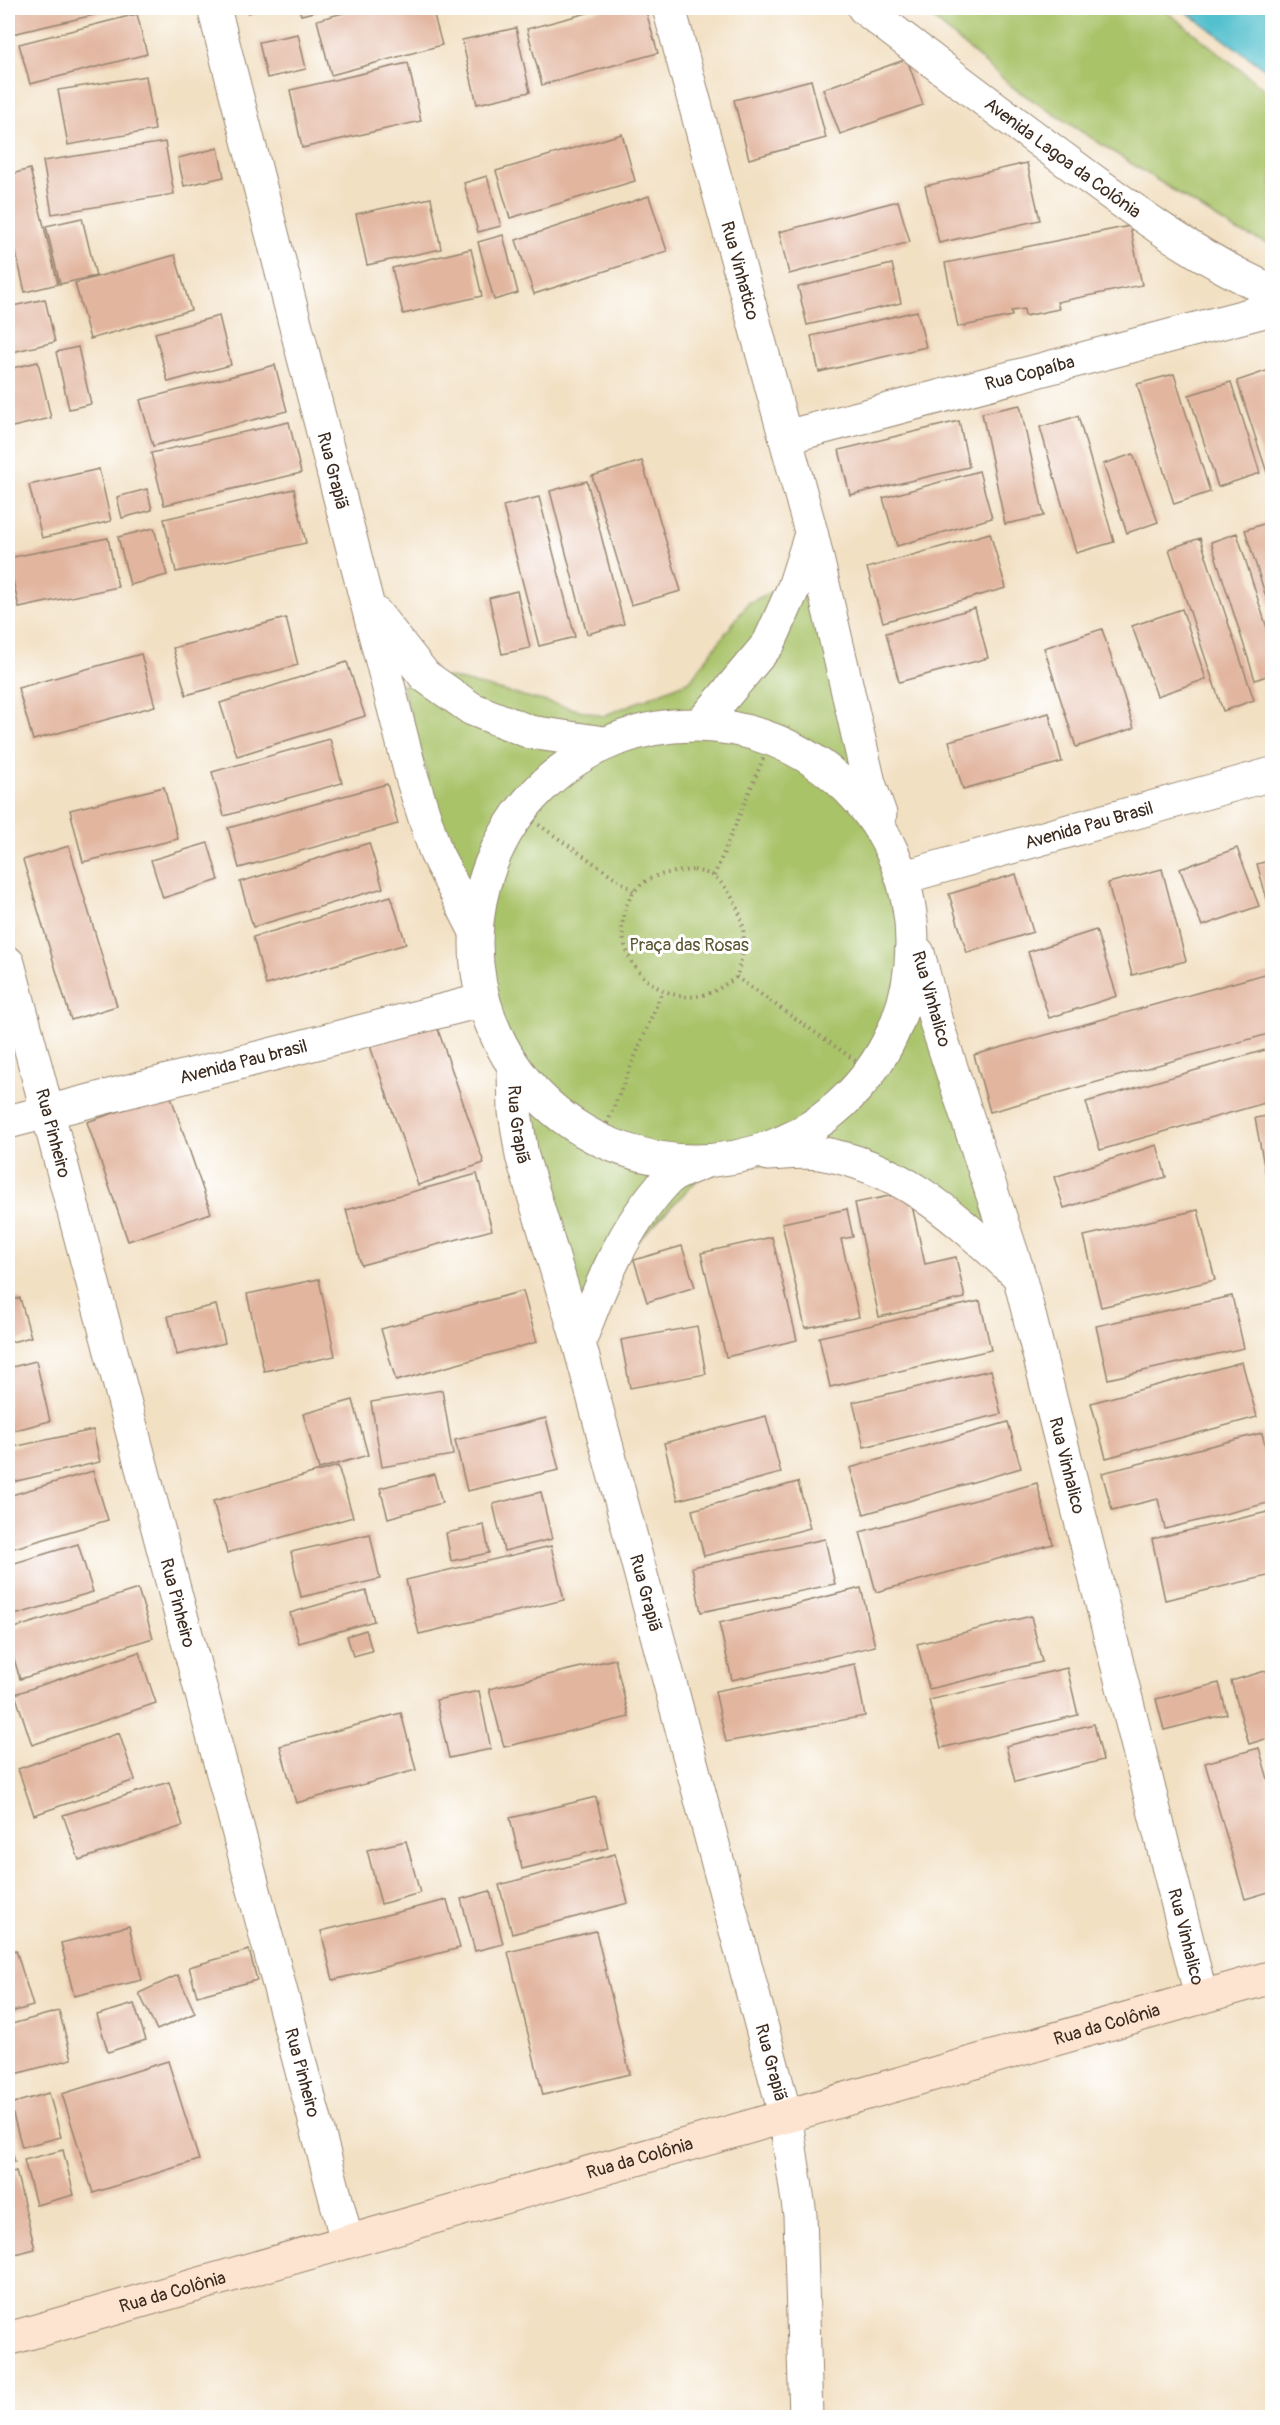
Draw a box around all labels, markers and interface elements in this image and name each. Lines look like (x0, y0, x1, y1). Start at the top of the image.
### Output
street label: Avenida Lagoa da Colônia (980, 93, 1146, 223)
street label: Rua Vinhatico (716, 219, 765, 323)
street label: Rua Copaíba (982, 350, 1077, 396)
street label: Rua Grapiã (312, 430, 354, 512)
street label: Avenida Pau Brasil (1022, 796, 1156, 854)
park label: Praça das Rosas (629, 934, 749, 957)
street label: Rua Vinhalico (906, 948, 956, 1050)
street label: Avenida Pau brasil (177, 1034, 310, 1089)
street label: Rua Grapiã (503, 1085, 535, 1167)
street label: Rua Pinheiro (30, 1086, 76, 1180)
street label: Rua Vinhalico (1044, 1415, 1090, 1517)
street label: Rua Grapiã (624, 1552, 667, 1635)
street label: Rua Pinheiro (155, 1556, 201, 1650)
street label: Rua Vinhalico (1163, 1886, 1209, 1988)
street label: Rua da Colônia (1051, 1998, 1163, 2050)
street label: Rua Grapiã (750, 2021, 793, 2104)
street label: Rua Pinheiro (280, 2026, 325, 2120)
street label: Rua da Colônia (584, 2132, 695, 2184)
street label: Rua da Colônia (117, 2266, 228, 2318)

